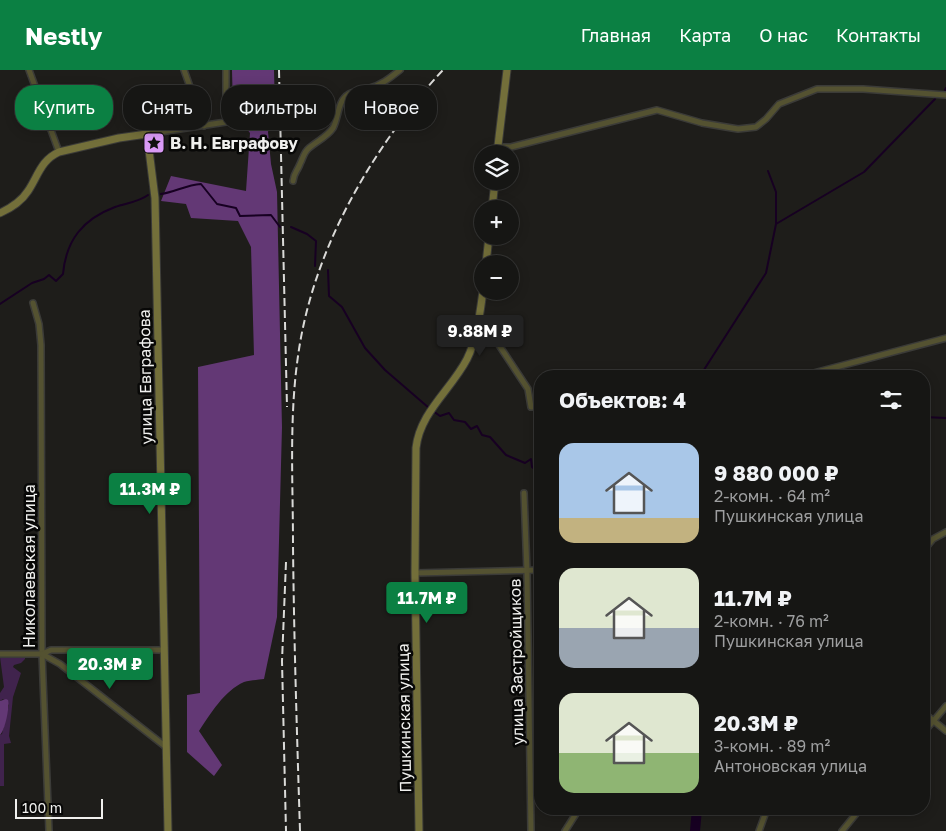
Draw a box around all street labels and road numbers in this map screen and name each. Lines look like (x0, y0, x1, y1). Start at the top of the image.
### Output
street label: улица Евграфова (134, 309, 156, 445)
street label: Николаевская улица (19, 484, 39, 648)
street label: улица Застройщиков (505, 579, 527, 745)
street label: Пушкинская улица (393, 643, 415, 793)

